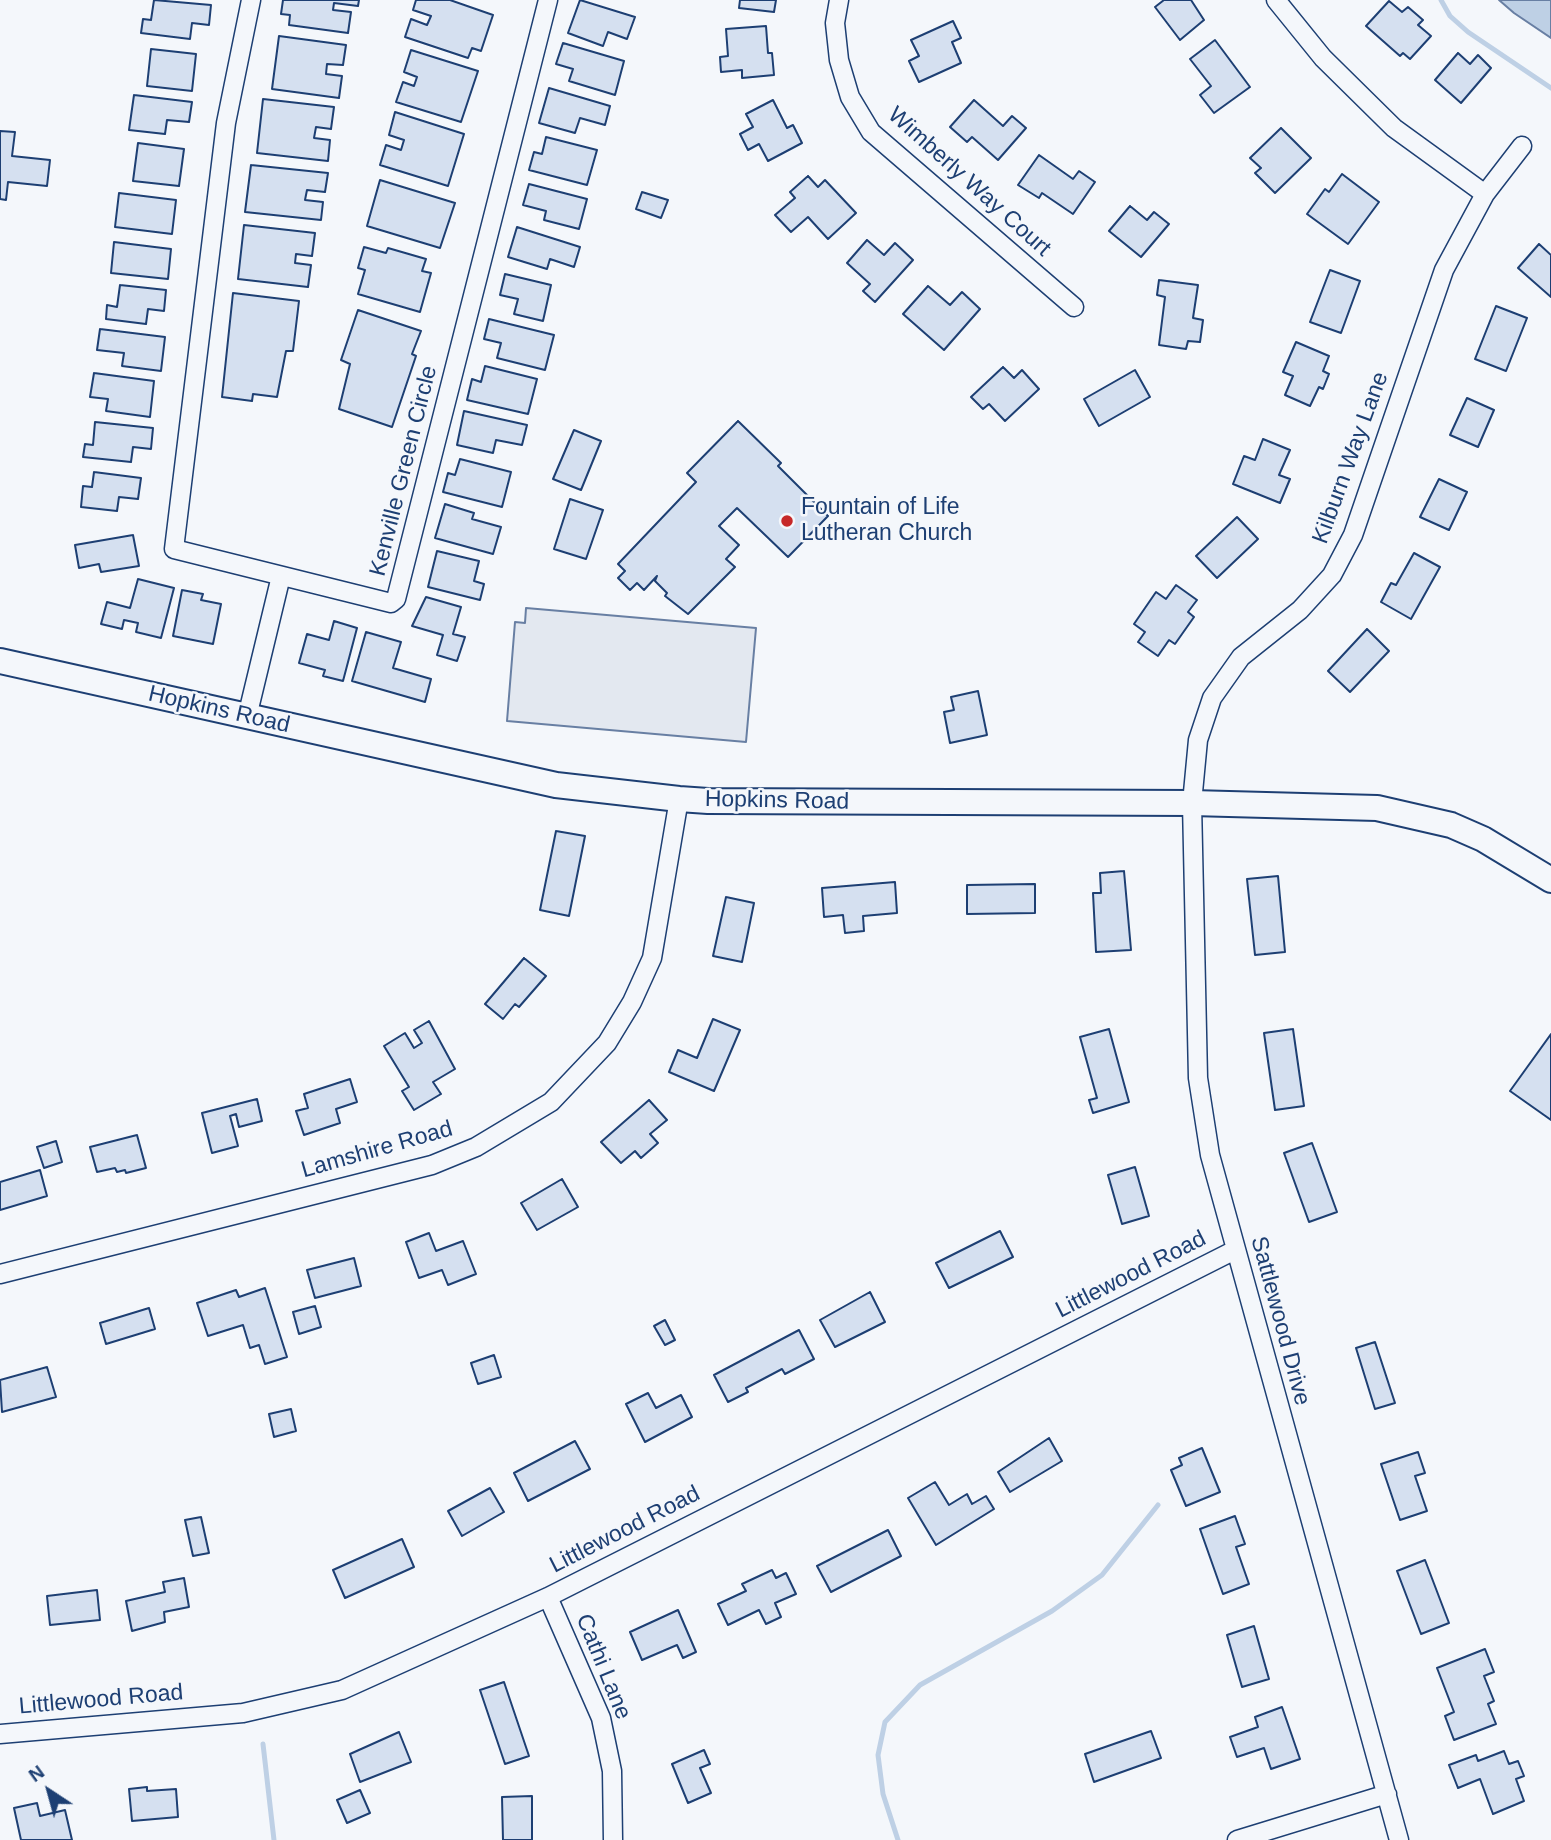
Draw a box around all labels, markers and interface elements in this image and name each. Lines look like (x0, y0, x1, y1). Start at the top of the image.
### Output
street label: Wimberly Way Court (882, 101, 1056, 263)
street label: Kenville Green Circle (364, 363, 444, 579)
street label: Kilburn Way Lane (1307, 368, 1395, 548)
place label: Fountain of Life Lutheran Church (801, 494, 972, 548)
marker: Fountain of Life Lutheran Church (779, 513, 795, 529)
street label: Hopkins Road (146, 680, 292, 740)
street label: Hopkins Road (705, 786, 849, 816)
street label: Lamshire Road (298, 1115, 456, 1185)
street label: Littlewood Road (1051, 1225, 1211, 1325)
street label: Sattlewood Drive (1244, 1233, 1316, 1409)
street label: Littlewood Road (545, 1480, 705, 1580)
street label: Cathi Lane (569, 1610, 637, 1724)
street label: Littlewood Road (18, 1679, 184, 1721)
north arrow (14, 1756, 84, 1826)
text: N (25, 1761, 48, 1786)

